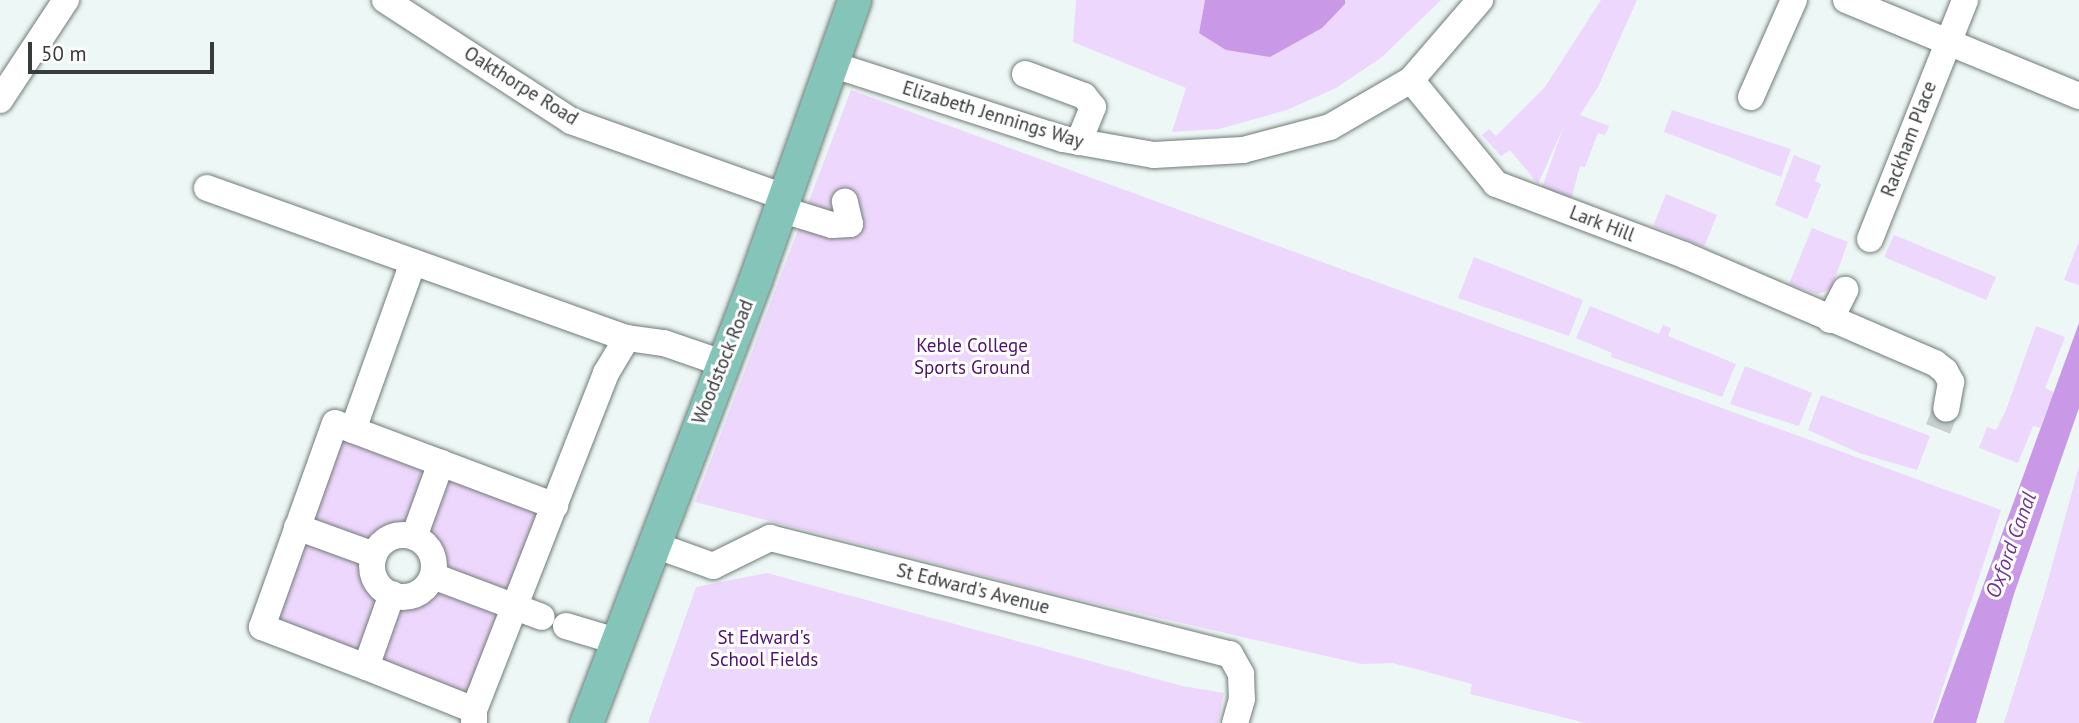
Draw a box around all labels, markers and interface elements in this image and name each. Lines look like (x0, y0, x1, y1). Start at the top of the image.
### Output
scale bar (32, 28, 217, 72)
text: 50 m (41, 40, 87, 67)
street label: Oakthorpe Road (460, 42, 582, 130)
street label: Elizabeth Jennings Way (900, 77, 1086, 153)
street label: Rackham Place (1877, 78, 1941, 200)
street label: Lark Hill (1566, 201, 1638, 247)
street label: Woodstock Road (688, 296, 758, 428)
park label: Keble College Sports Ground (914, 335, 1030, 379)
water label: Oxford Canal (1980, 489, 2042, 601)
street label: St Edward's Avenue (894, 559, 1052, 619)
park label: St Edward's School Fields (710, 627, 818, 671)

